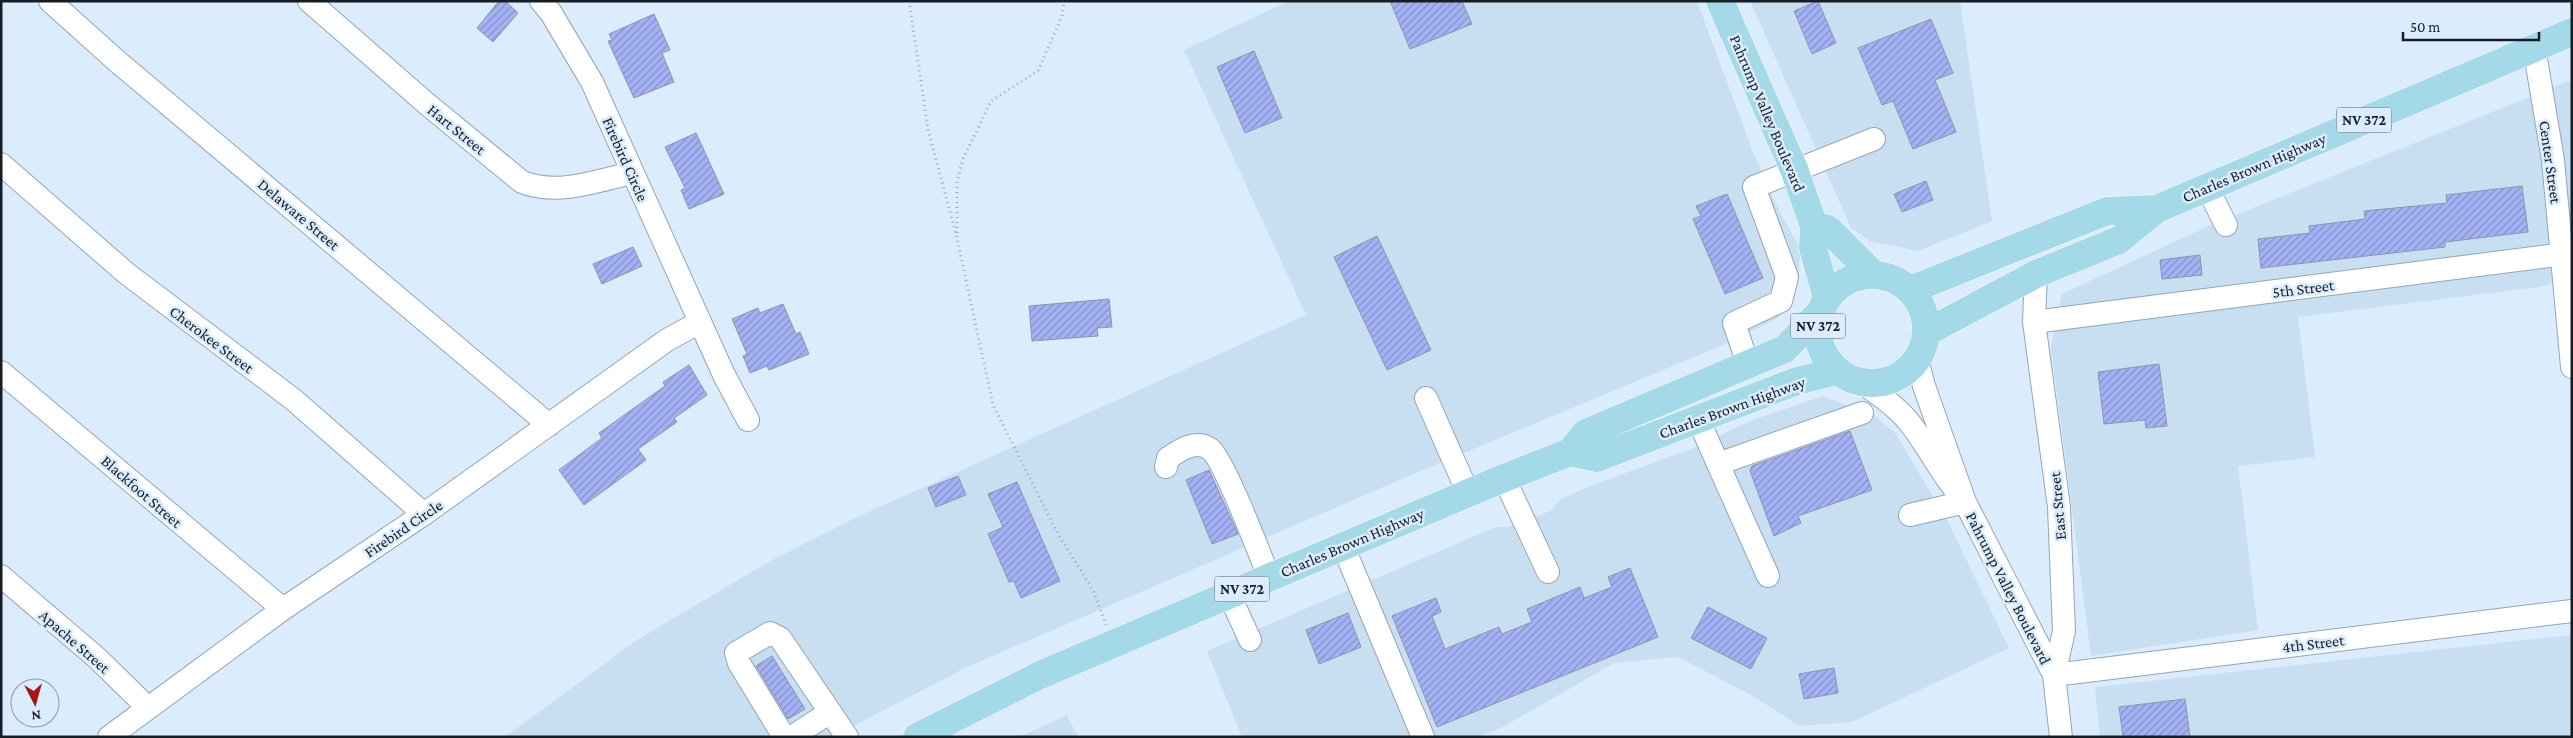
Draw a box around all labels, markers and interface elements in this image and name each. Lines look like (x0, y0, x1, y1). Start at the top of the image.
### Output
scale bar (2403, 10, 2539, 42)
text: 50 m (2410, 19, 2440, 35)
street label: Pahrump Valley Boulevard (1726, 32, 1809, 195)
street label: Hart Street (424, 101, 490, 158)
road number: NV 372 (2336, 108, 2392, 132)
street label: Firebird Circle (599, 115, 652, 204)
street label: Center Street (2536, 120, 2565, 205)
street label: Charles Brown Highway (2180, 129, 2329, 206)
street label: Delaware Street (254, 175, 343, 254)
street label: 5th Street (2271, 276, 2335, 301)
street label: Cherokee Street (166, 302, 257, 377)
road number: NV 372 (1790, 314, 1846, 338)
street label: Charles Brown Highway (1657, 373, 1808, 443)
street label: Blackfoot Street (98, 452, 186, 531)
street label: East Street (2046, 471, 2069, 541)
street label: Firebird Circle (361, 496, 445, 561)
street label: Charles Brown Highway (1278, 504, 1427, 581)
street label: Pahrump Valley Boulevard (1962, 509, 2055, 668)
road number: NV 372 (1214, 576, 1270, 602)
street label: Apache Street (35, 606, 114, 678)
street label: 4th Street (2281, 631, 2346, 656)
north arrow (10, 678, 60, 728)
text: N (30, 707, 42, 724)

